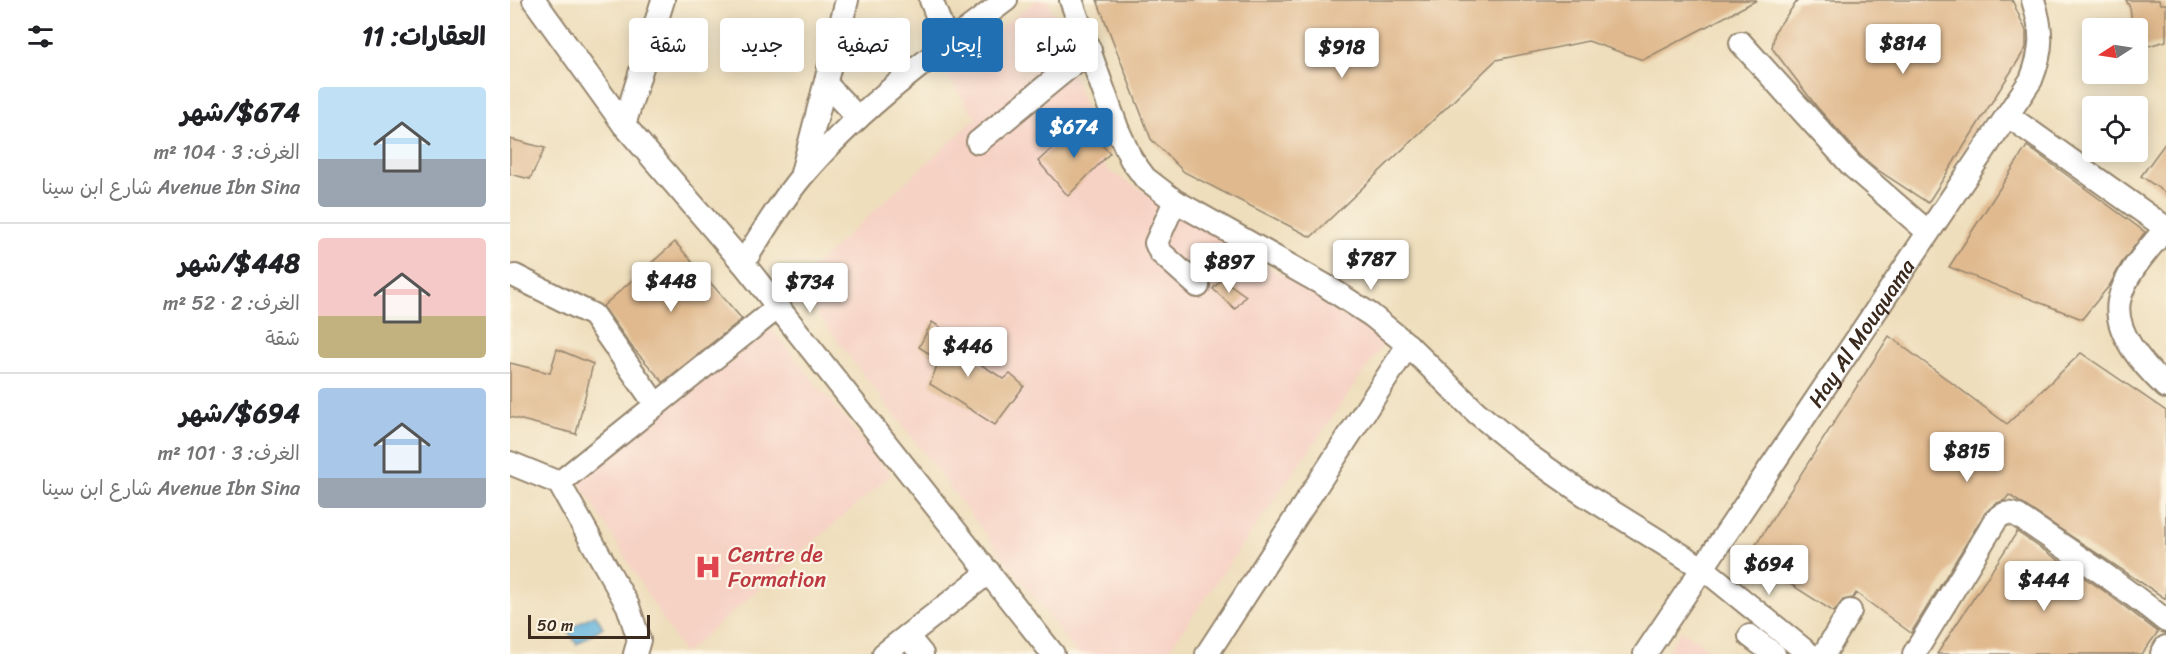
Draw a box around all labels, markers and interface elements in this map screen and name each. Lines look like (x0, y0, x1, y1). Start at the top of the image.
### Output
text: العقارات: 11 (362, 13, 486, 59)
chip: شقة (629, 18, 708, 72)
chip: جديد (720, 18, 804, 72)
chip: تصفية (816, 18, 910, 72)
chip: إيجار (922, 18, 1003, 72)
chip: شراء (1015, 18, 1098, 72)
north arrow (2082, 18, 2148, 84)
map controls (2082, 18, 2148, 162)
icon: filters (24, 20, 57, 53)
pin: $814 (1867, 24, 1939, 75)
text: $814 (1880, 26, 1926, 61)
pin: $918 (1306, 28, 1378, 79)
text: $918 (1319, 30, 1365, 65)
text: $674/شهر (181, 89, 300, 135)
button: locate (2082, 96, 2148, 162)
pin: $674 (1038, 108, 1110, 159)
text: $674 (1050, 110, 1098, 145)
icon: home (366, 111, 438, 183)
text: الغرف: 3 · 104 m² (154, 135, 300, 170)
text: Avenue Ibn Sina شارع ابن سينا (42, 170, 300, 205)
text: $448/شهر (178, 240, 300, 286)
pin: $787 (1335, 240, 1407, 291)
text: $787 (1347, 242, 1395, 277)
pin: $897 (1193, 243, 1265, 294)
text: $897 (1204, 245, 1254, 280)
street label: Hay Al Mouquama (1797, 250, 1926, 415)
icon: home (366, 262, 438, 334)
pin: $448 (635, 262, 707, 313)
pin: $734 (774, 263, 846, 314)
text: $448 (646, 264, 696, 299)
text: $734 (786, 265, 834, 300)
text: الغرف: 2 · 52 m² (163, 286, 300, 321)
text: شقة (265, 321, 300, 356)
pin: $446 (932, 327, 1004, 378)
text: $446 (943, 329, 993, 364)
text: $694/شهر (179, 390, 300, 436)
icon: home (366, 412, 438, 484)
pin: $815 (1931, 432, 2003, 483)
text: $815 (1944, 434, 1990, 469)
text: الغرف: 3 · 101 m² (158, 436, 300, 471)
text: Avenue Ibn Sina شارع ابن سينا (42, 471, 300, 506)
place label: Centre de Formation (728, 535, 826, 599)
pin: $694 (1733, 545, 1805, 596)
text: $694 (1744, 547, 1794, 582)
hospital icon: Centre de Formation (693, 552, 723, 582)
pin: $444 (2008, 561, 2080, 612)
text: $444 (2019, 563, 2069, 598)
text: 50 m (537, 611, 573, 640)
scale bar (528, 612, 650, 640)

